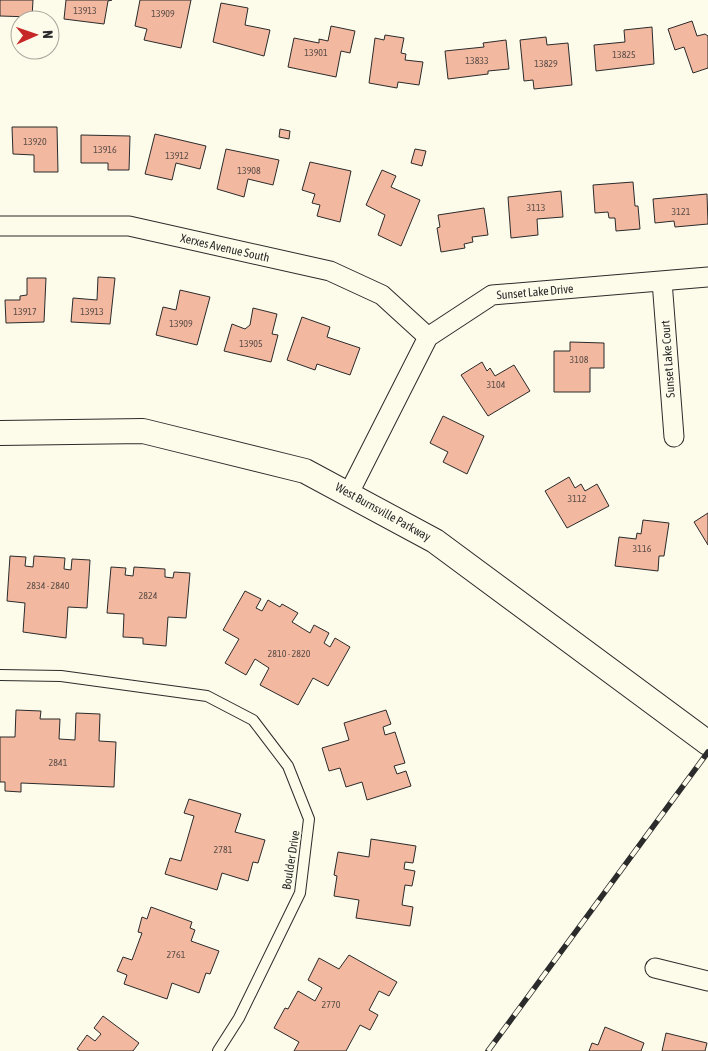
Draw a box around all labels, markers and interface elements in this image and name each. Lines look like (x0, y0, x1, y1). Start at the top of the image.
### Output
house number: 13913 (73, 5, 97, 16)
house number: 13909 (151, 8, 175, 19)
north arrow (10, 10, 60, 60)
text: N (40, 30, 56, 39)
house number: 13901 (304, 47, 328, 58)
house number: 13825 (612, 49, 636, 60)
house number: 13833 (465, 55, 489, 66)
house number: 13829 (534, 58, 558, 69)
house number: 13920 (23, 136, 47, 147)
house number: 13916 (93, 144, 117, 155)
house number: 13912 (165, 150, 189, 161)
house number: 13908 (237, 165, 261, 176)
house number: 3113 (527, 202, 546, 213)
house number: 3121 (672, 206, 691, 217)
street label: Xerxes Avenue South (179, 231, 271, 265)
street label: Sunset Lake Drive (496, 282, 574, 302)
house number: 13917 (13, 306, 37, 317)
house number: 13913 (80, 306, 104, 317)
house number: 13909 (169, 318, 193, 329)
street label: Sunset Lake Court (658, 319, 678, 398)
house number: 13905 (239, 338, 263, 349)
house number: 3108 (570, 354, 589, 365)
house number: 3104 (487, 379, 506, 390)
street label: West Burnsville Parkway (333, 480, 433, 544)
house number: 3112 (568, 493, 587, 504)
house number: 3116 (633, 543, 652, 554)
house number: 2834 - 2840 (27, 580, 70, 591)
house number: 2824 (139, 590, 158, 601)
house number: 2810 - 2820 (268, 648, 311, 659)
house number: 2841 (49, 757, 68, 768)
street label: Boulder Drive (279, 829, 303, 891)
house number: 2781 (214, 844, 233, 855)
house number: 2761 (167, 949, 186, 960)
house number: 2770 (322, 999, 341, 1010)

